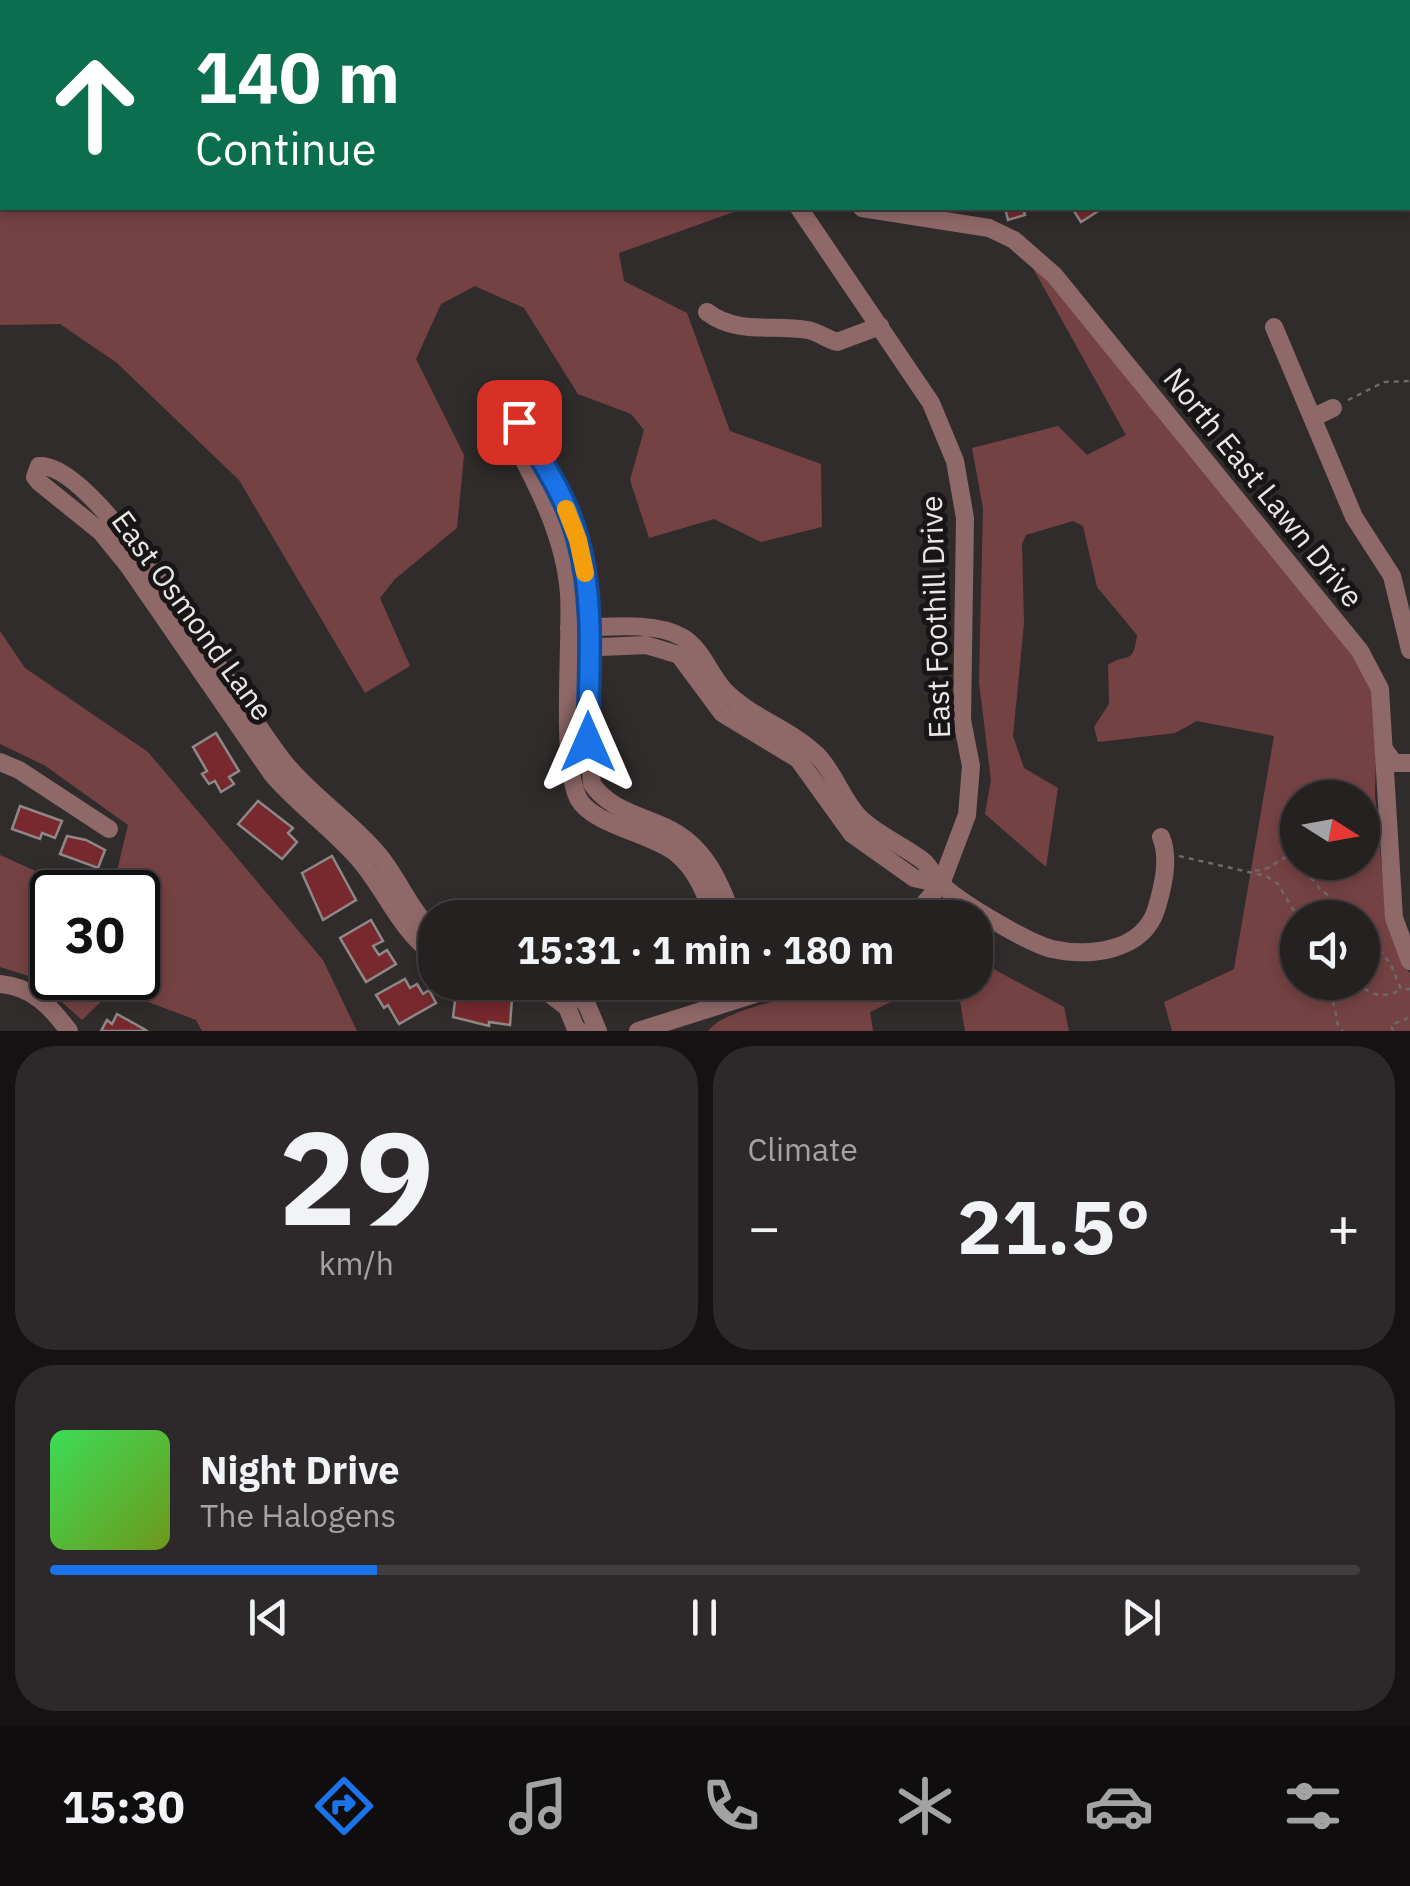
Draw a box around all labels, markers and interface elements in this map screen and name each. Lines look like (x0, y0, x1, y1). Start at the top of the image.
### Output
text: 140 m (195, 31, 400, 122)
icon: ahead (30, 40, 160, 170)
text: Continue (195, 119, 377, 177)
street label: North East Lawn Drive (1156, 359, 1373, 615)
pin (477, 380, 562, 465)
icon: arrive (492, 395, 547, 450)
street label: East Foothill Drive (911, 495, 958, 739)
street label: East Osmond Lane (104, 502, 283, 728)
position arrow (536, 690, 640, 794)
north arrow (1280, 780, 1380, 880)
map controls (1280, 780, 1380, 1000)
speed limit sign: 30 (30, 870, 160, 1000)
button: sound (1280, 900, 1380, 1000)
text: 15:31 · 1 min · 180 m (517, 925, 894, 974)
text: 29 (278, 1092, 434, 1261)
text: Climate (748, 1128, 858, 1170)
text: 21.5° (957, 1177, 1151, 1275)
text: − (748, 1191, 781, 1262)
text: + (1327, 1191, 1360, 1262)
text: km/h (319, 1242, 394, 1284)
text: Night Drive (200, 1445, 400, 1494)
text: The Halogens (200, 1494, 396, 1536)
icon: previous (241, 1590, 296, 1645)
icon: pause (677, 1590, 732, 1645)
icon: next (1114, 1590, 1169, 1645)
icon: directions (309, 1771, 379, 1841)
icon: music (503, 1771, 573, 1841)
icon: phone (696, 1771, 766, 1841)
icon: climate (890, 1771, 960, 1841)
icon: car (1084, 1771, 1154, 1841)
icon: filters (1278, 1771, 1348, 1841)
text: 15:30 (62, 1777, 185, 1835)

